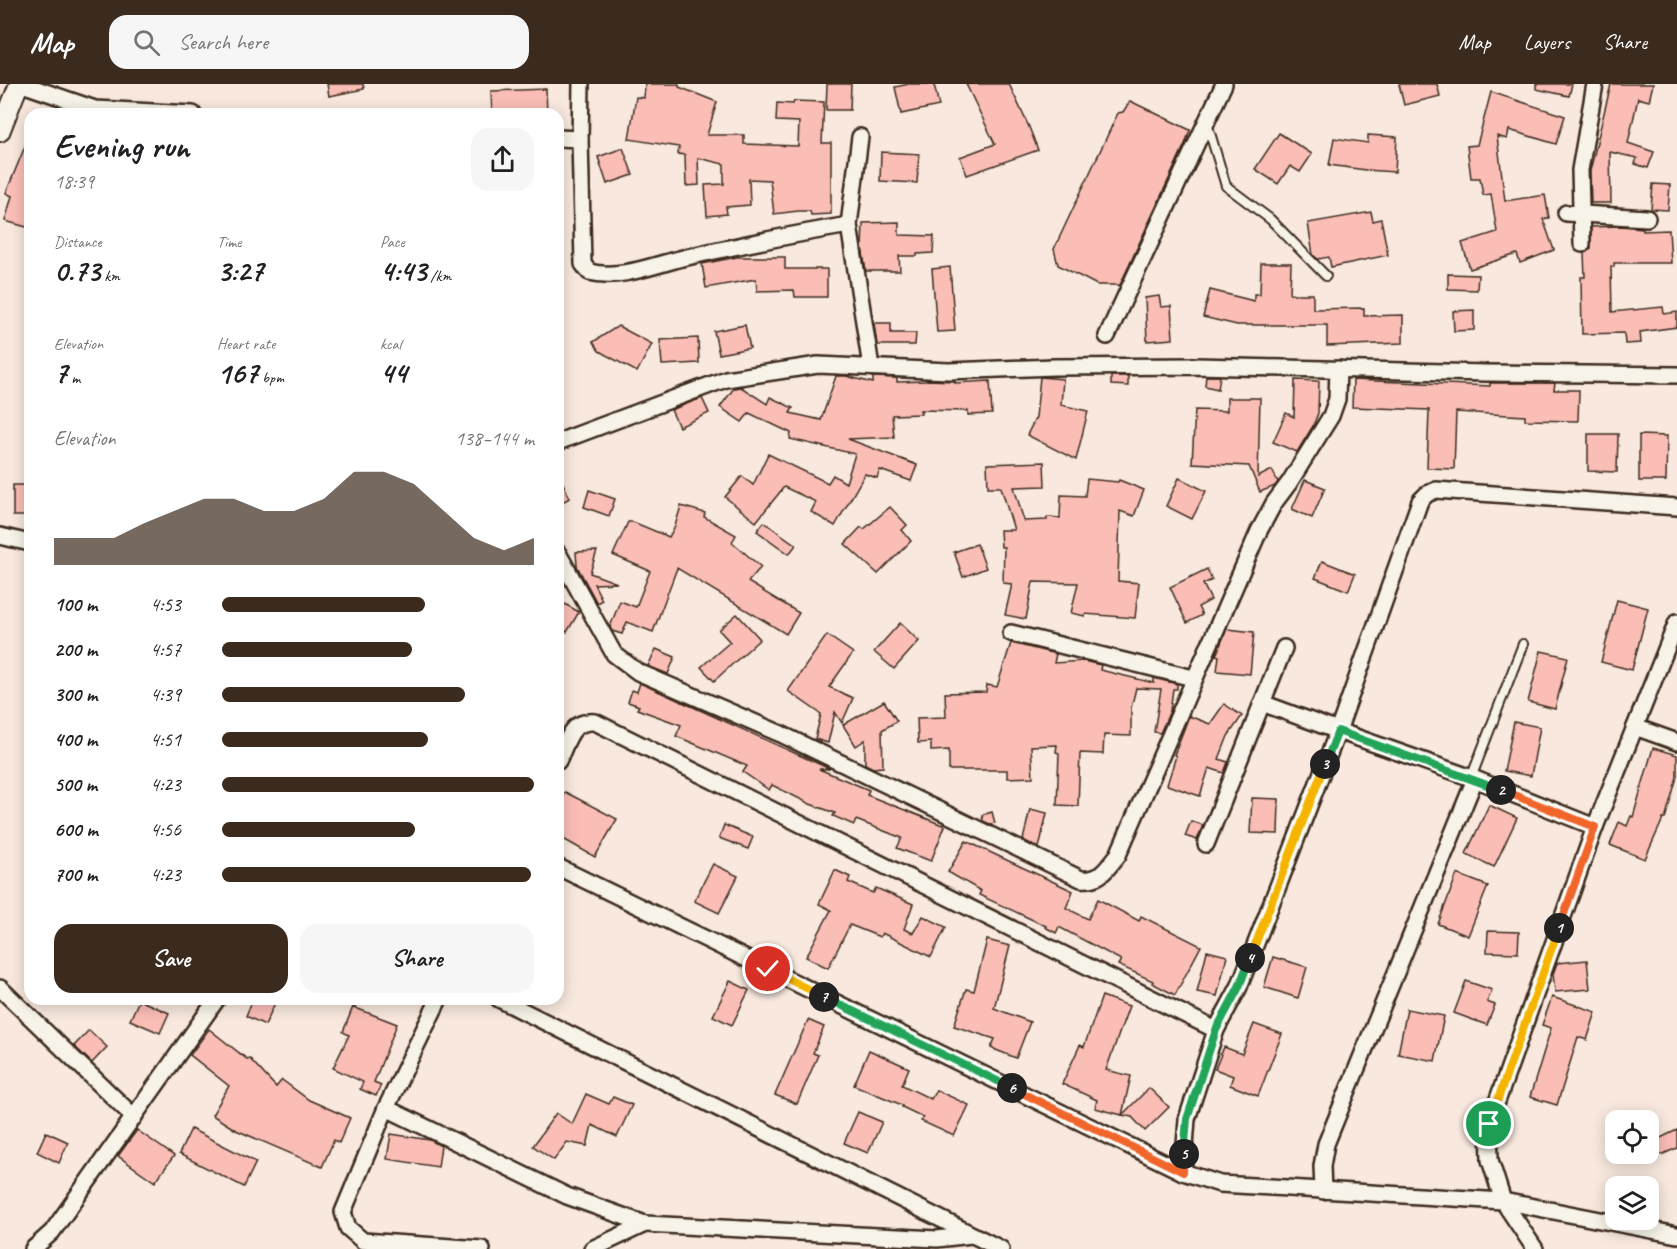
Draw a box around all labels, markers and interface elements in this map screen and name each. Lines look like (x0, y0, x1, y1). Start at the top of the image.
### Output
search box (109, 15, 529, 69)
text: Map (30, 25, 73, 60)
icon: search (130, 26, 163, 59)
text: Search here (178, 28, 268, 56)
text: Map (1458, 29, 1491, 55)
text: Layers (1524, 29, 1570, 55)
text: Share (1603, 29, 1647, 55)
text: Evening run (54, 125, 189, 167)
button: share (471, 128, 534, 191)
text: 18:39 (54, 169, 94, 194)
text: Distance (54, 232, 102, 252)
text: Time (217, 232, 241, 252)
text: Pace (380, 232, 405, 252)
text: 0.73 (54, 252, 100, 290)
text: 3:27 (217, 252, 263, 290)
text: 4:43 (380, 252, 426, 290)
text: km (100, 266, 120, 286)
text: /km (426, 266, 451, 286)
text: Elevation (54, 334, 103, 354)
text: Heart rate (217, 334, 275, 354)
text: kcal (380, 334, 401, 354)
text: 7 (54, 354, 67, 392)
text: 167 (217, 354, 258, 392)
text: 44 (380, 354, 407, 392)
text: m (67, 368, 80, 388)
text: bpm (258, 368, 284, 388)
text: Elevation (54, 426, 116, 451)
text: 138–144 m (455, 426, 534, 451)
text: 100 m (54, 592, 97, 617)
text: 4:53 (150, 592, 181, 617)
text: 200 m (54, 637, 97, 662)
text: 4:57 (150, 637, 181, 662)
text: 300 m (54, 682, 97, 707)
text: 4:39 (150, 682, 181, 707)
text: 400 m (54, 727, 97, 752)
text: 4:51 (150, 727, 181, 752)
pin: 3 (1310, 749, 1340, 779)
text: 3 (1321, 754, 1329, 774)
text: 500 m (54, 772, 97, 797)
text: 4:23 (150, 772, 181, 797)
pin: 2 (1486, 775, 1516, 805)
text: 2 (1497, 780, 1505, 800)
text: 600 m (54, 817, 98, 842)
text: 4:56 (150, 817, 181, 842)
text: 700 m (54, 862, 97, 887)
text: 4:23 (150, 862, 181, 887)
pin: 1 (1544, 913, 1574, 943)
text: 1 (1555, 918, 1563, 938)
button: Save (54, 924, 288, 993)
button: Share (300, 924, 534, 993)
pin (742, 943, 793, 994)
pin: 4 (1235, 943, 1265, 973)
text: 4 (1246, 948, 1254, 968)
icon: check (751, 952, 784, 985)
pin: 7 (809, 982, 839, 1012)
text: 7 (820, 987, 828, 1007)
pin: 6 (997, 1073, 1027, 1103)
text: 6 (1008, 1078, 1016, 1098)
pin (1463, 1098, 1514, 1149)
icon: arrive (1472, 1107, 1505, 1140)
map controls (1605, 1110, 1659, 1230)
button: locate (1605, 1110, 1659, 1164)
pin: 5 (1169, 1139, 1199, 1169)
text: 5 (1181, 1144, 1187, 1164)
button: layers (1605, 1176, 1659, 1230)

